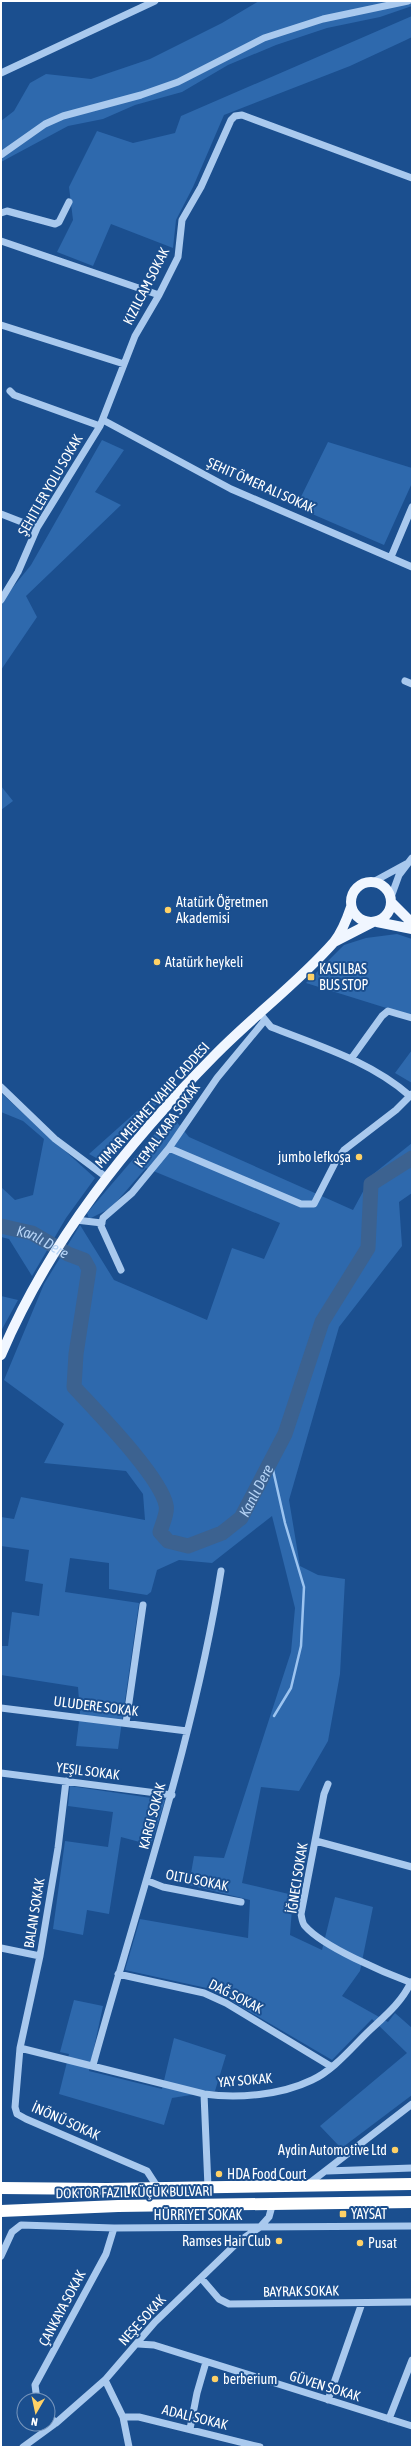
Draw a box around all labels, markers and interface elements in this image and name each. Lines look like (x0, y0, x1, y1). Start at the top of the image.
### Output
street label: KIZILCAM SOKAK (120, 245, 172, 327)
street label: ŞEHITLER YOLU SOKAK (15, 431, 86, 538)
street label: ŞEHIT ÖMER ALI SOKAK (205, 454, 318, 516)
place label: Atatürk Öğretmen Akademisi (176, 894, 268, 926)
marker: Atatürk Öğretmen Akademisi (163, 905, 173, 915)
place label: Atatürk heykeli (165, 954, 243, 970)
marker: Atatürk heykeli (152, 957, 162, 967)
place label: KASILBAS BUS STOP (319, 961, 369, 993)
marker: KASILBAS BUS STOP (306, 972, 316, 982)
street label: MIMAR MEHMET VAHIP CADDESI (91, 1039, 213, 1171)
street label: KEMAL KARA SOKAK (131, 1080, 203, 1170)
place label: jumbo lefkoşa (277, 1149, 351, 1165)
marker: jumbo lefkoşa (354, 1152, 364, 1162)
water label: Kanlı Dere (15, 1221, 72, 1261)
water label: Kanlı Dere (235, 1461, 276, 1519)
street label: ULUDERE SOKAK (53, 1693, 139, 1719)
street label: YEŞIL SOKAK (55, 1759, 121, 1783)
street label: KARGI SOKAK (135, 1781, 169, 1851)
street label: İĞNECI SOKAK (283, 1841, 311, 1915)
street label: OLTU SOKAK (164, 1866, 230, 1894)
street label: BALAN SOKAK (21, 1877, 47, 1949)
street label: DAĞ SOKAK (206, 1975, 266, 2017)
street label: YAY SOKAK (217, 2070, 273, 2090)
street label: İNÖNÜ SOKAK (29, 2099, 103, 2143)
place label: Aydin Automotive Ltd (278, 2142, 387, 2158)
marker: Aydin Automotive Ltd (390, 2145, 400, 2155)
place label: HDA Food Court (227, 2166, 307, 2182)
marker: HDA Food Court (214, 2169, 224, 2179)
street label: DOKTOR FAZIL KÜÇÜK BULVARI (55, 2183, 213, 2201)
place label: YAYSAT (351, 2206, 387, 2222)
street label: HÜRRIYET SOKAK (154, 2207, 243, 2223)
marker: YAYSAT (338, 2209, 348, 2219)
place label: Ramses Hair Club (182, 2233, 271, 2249)
place label: Pusat (368, 2235, 397, 2251)
marker: Ramses Hair Club (274, 2236, 284, 2246)
marker: Pusat (355, 2238, 365, 2248)
street label: ÇANKAYA SOKAK (35, 2267, 89, 2349)
street label: BAYRAK SOKAK (263, 2282, 339, 2300)
street label: NEŞE SOKAK (115, 2291, 169, 2349)
street label: GÜVEN SOKAK (288, 2368, 363, 2404)
place label: berberium (223, 2371, 277, 2387)
marker: berberium (210, 2374, 220, 2384)
north arrow (16, 2392, 56, 2432)
street label: ADALI SOKAK (161, 2401, 230, 2433)
text: N (30, 2415, 39, 2428)

